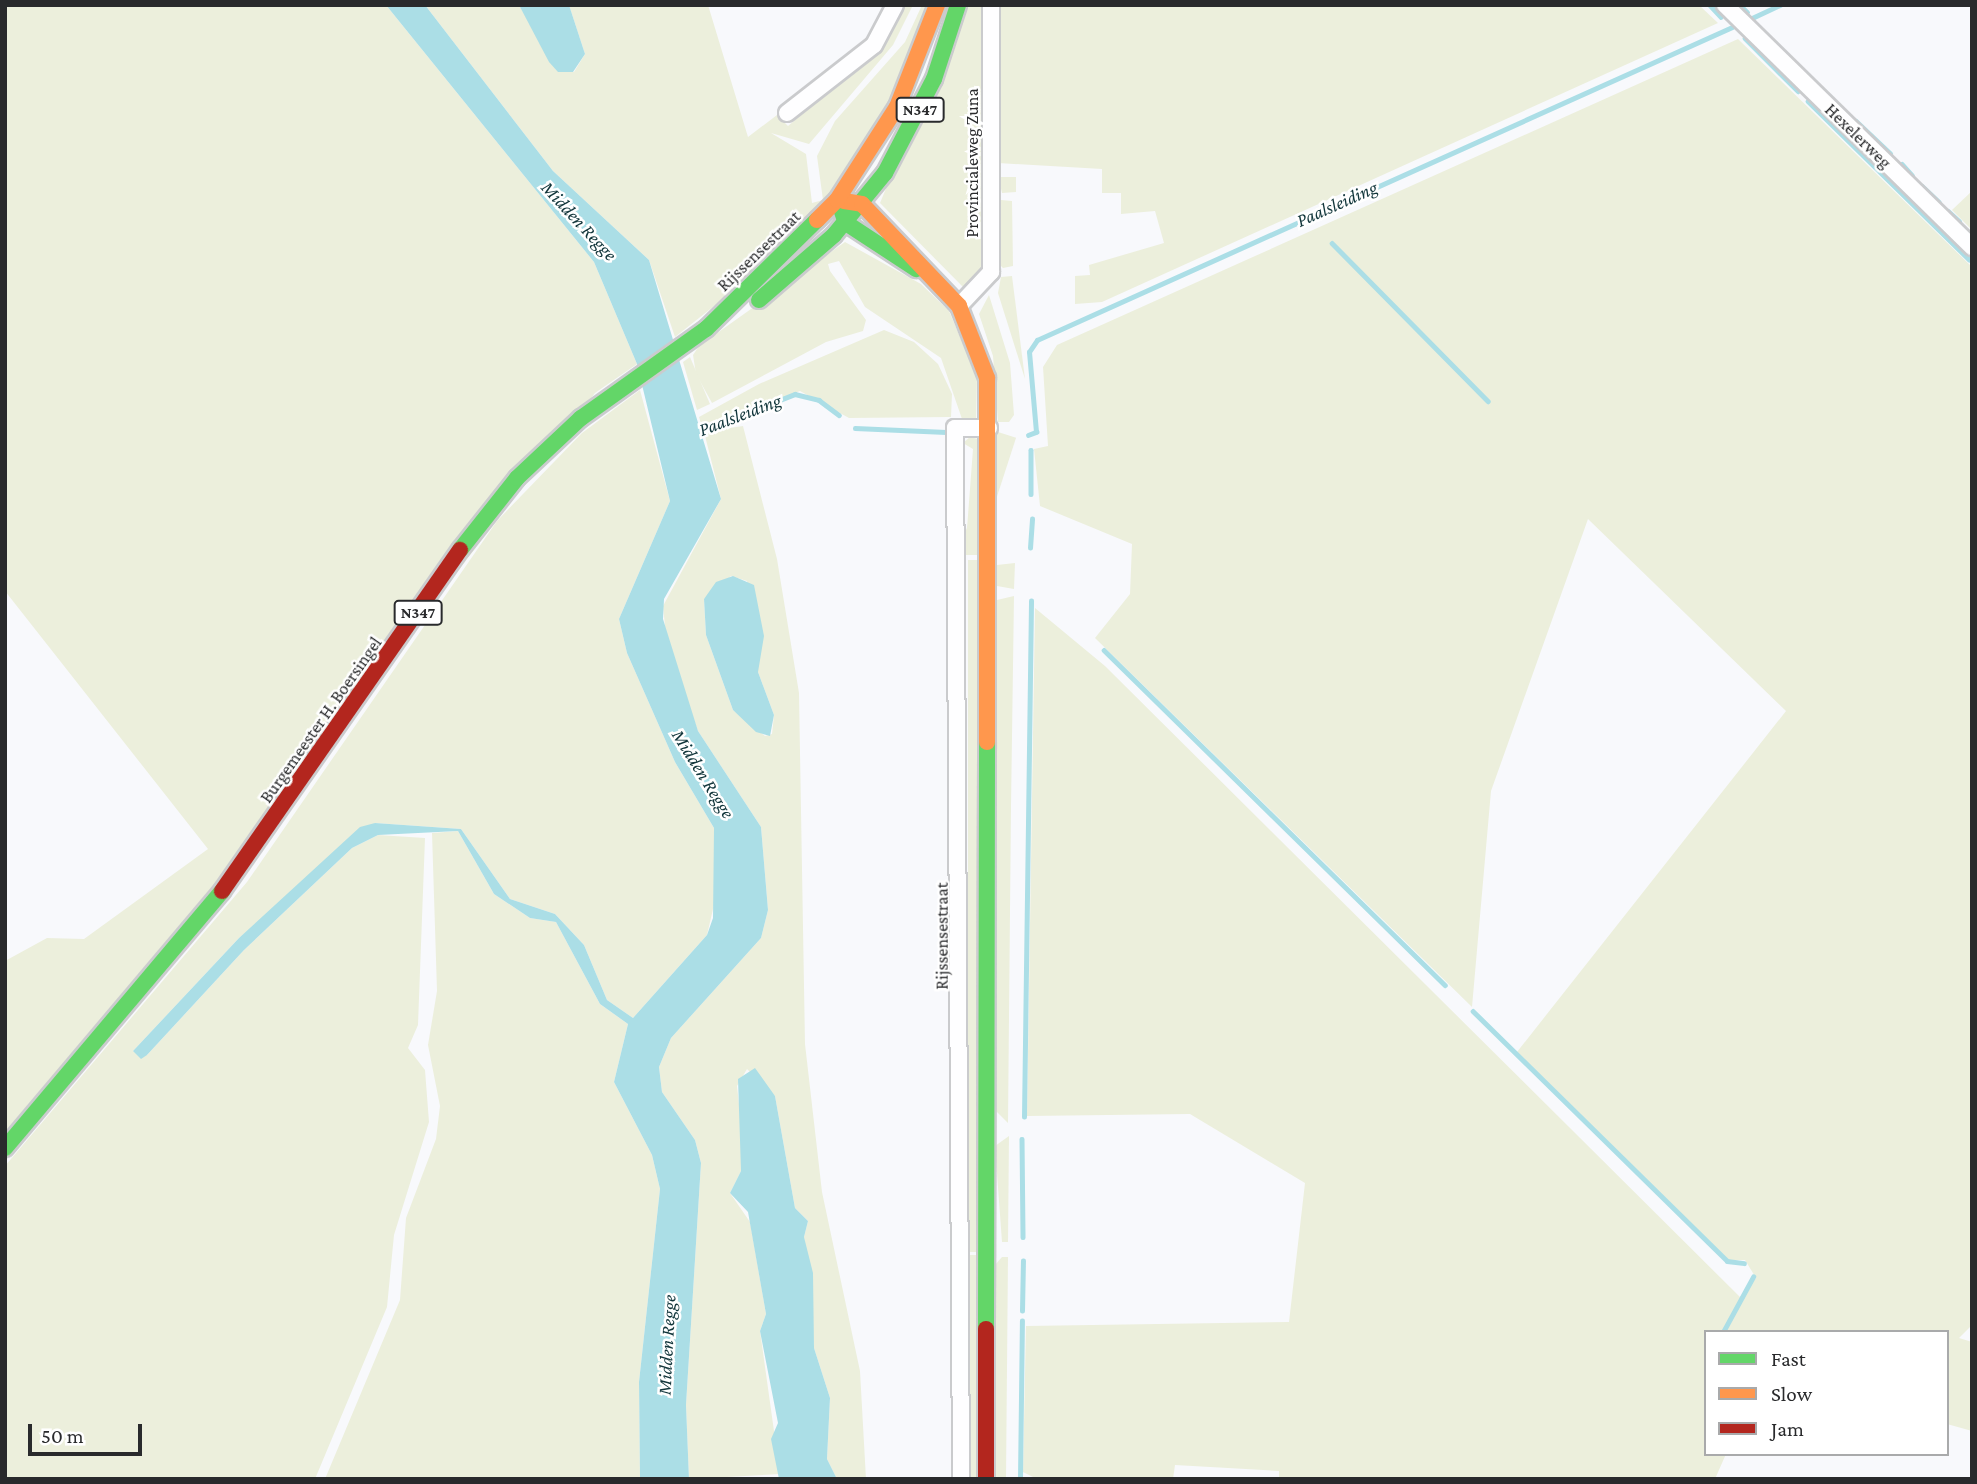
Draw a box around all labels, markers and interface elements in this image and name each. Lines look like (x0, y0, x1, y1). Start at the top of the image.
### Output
street label: Provincialeweg Zuna (961, 88, 983, 238)
road number: N347 (895, 97, 944, 122)
street label: Hexelerweg (1820, 99, 1896, 173)
water label: Midden Regge (536, 176, 622, 266)
water label: Paalsleiding (1293, 176, 1381, 232)
street label: Rijssensestraat (713, 206, 805, 296)
water label: Paalsleiding (695, 389, 785, 441)
road number: N347 (394, 600, 442, 626)
street label: Burgemeester H. Boersingel (255, 633, 387, 807)
water label: Midden Regge (667, 725, 739, 823)
street label: Rijssensestraat (931, 882, 953, 990)
water label: Midden Regge (653, 1294, 681, 1396)
legend (1704, 1330, 1949, 1456)
text: Fast (1771, 1347, 1806, 1371)
text: Slow (1771, 1382, 1812, 1406)
scale bar (32, 1410, 145, 1454)
text: Jam (1771, 1417, 1804, 1441)
text: 50 m (41, 1424, 84, 1448)

